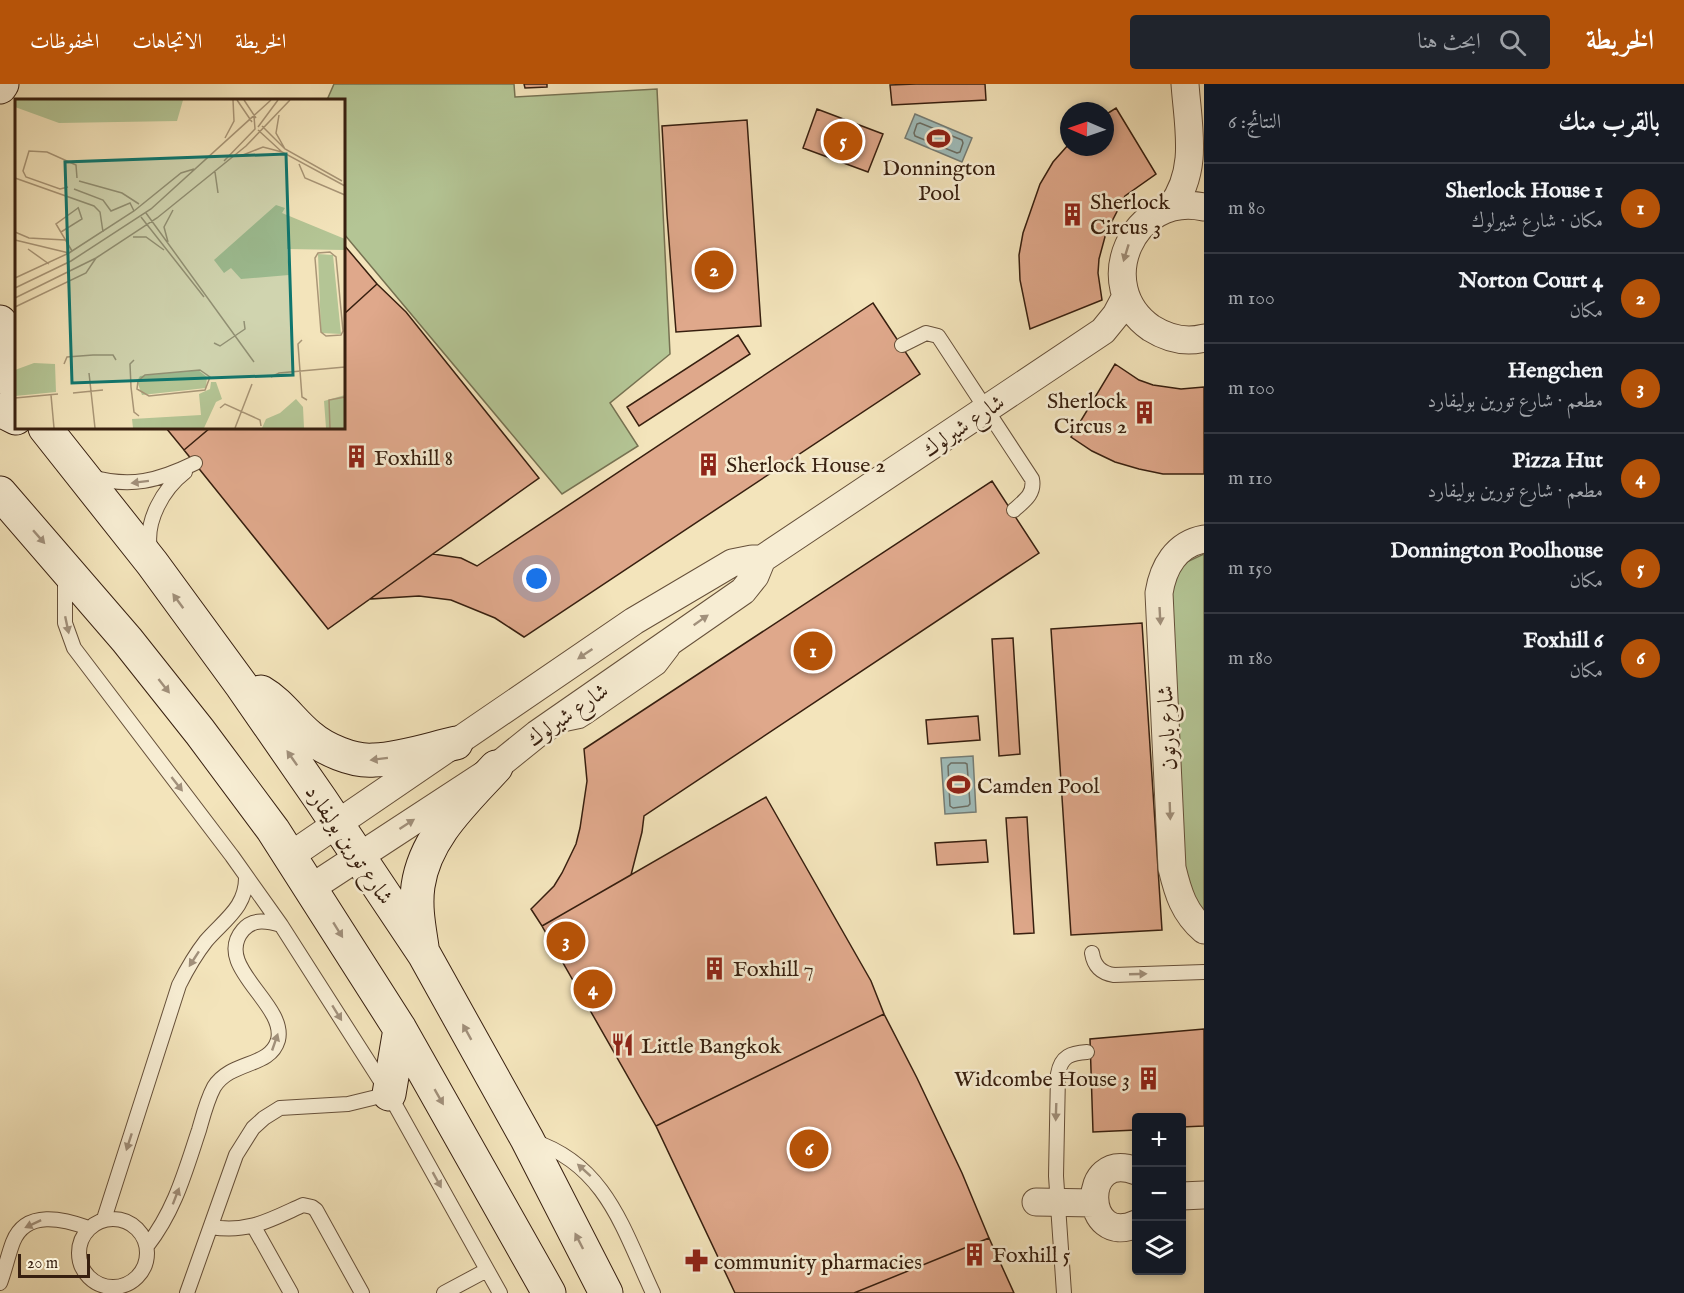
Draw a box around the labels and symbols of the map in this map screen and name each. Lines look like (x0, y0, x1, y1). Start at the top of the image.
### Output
inset map (15, 99, 345, 429)
north arrow (1060, 102, 1114, 156)
pin: 5 (824, 118, 862, 164)
sports icon: Donnington Pool (926, 125, 952, 151)
place label: Donnington Pool (882, 155, 996, 208)
place label: Sherlock Circus 3 (1090, 189, 1170, 242)
building icon: Sherlock Circus 3 (1059, 201, 1085, 227)
one-way arrow (1121, 244, 1130, 262)
pin: 2 (694, 248, 734, 292)
place label: Sherlock Circus 2 (1047, 388, 1127, 441)
street label: شارع شيرلوك (918, 389, 1012, 467)
building icon: Sherlock Circus 2 (1132, 400, 1158, 426)
building icon: Foxhill 8 (343, 444, 369, 470)
place label: Foxhill 8 (374, 445, 453, 473)
building icon: Sherlock House 2 (695, 451, 721, 477)
place label: Sherlock House 2 (726, 452, 886, 480)
one-way arrow (131, 477, 150, 487)
one-way arrow (32, 529, 45, 545)
your location (522, 564, 551, 593)
one-way arrow (172, 593, 184, 609)
one-way arrow (1155, 606, 1165, 625)
one-way arrow (692, 614, 708, 626)
one-way arrow (62, 616, 72, 635)
pin: 1 (794, 628, 832, 674)
one-way arrow (578, 648, 594, 660)
street label: شارع شيرلوك (522, 677, 616, 756)
one-way arrow (157, 679, 169, 694)
street label: شارع بارتون (1152, 684, 1187, 771)
one-way arrow (286, 751, 298, 767)
one-way arrow (369, 754, 388, 764)
sports icon: Camden Pool (946, 772, 972, 798)
place label: Camden Pool (977, 773, 1099, 801)
one-way arrow (171, 777, 183, 792)
street label: شارع تورين بوليفارد (295, 780, 399, 912)
one-way arrow (1165, 801, 1175, 820)
one-way arrow (399, 819, 415, 830)
pin: 3 (546, 918, 586, 964)
one-way arrow (332, 922, 343, 939)
one-way arrow (188, 950, 200, 966)
building icon: Foxhill 7 (702, 955, 728, 981)
place label: Foxhill 7 (733, 956, 814, 984)
pin: 4 (574, 966, 612, 1012)
one-way arrow (1128, 970, 1147, 979)
one-way arrow (331, 1005, 342, 1021)
one-way arrow (462, 1023, 472, 1040)
restaurant icon: Little Bangkok (610, 1032, 636, 1058)
one-way arrow (270, 1033, 280, 1051)
place label: Little Bangkok (641, 1033, 781, 1061)
building icon: Widcombe House 3 (1135, 1065, 1161, 1091)
place label: Widcombe House 3 (954, 1066, 1130, 1094)
one-way arrow (433, 1089, 444, 1105)
one-way arrow (1051, 1102, 1061, 1121)
pin: 6 (790, 1126, 828, 1172)
one-way arrow (123, 1133, 133, 1151)
one-way arrow (576, 1163, 591, 1177)
one-way arrow (432, 1172, 442, 1189)
one-way arrow (172, 1187, 182, 1205)
one-way arrow (24, 1219, 41, 1228)
one-way arrow (575, 1232, 585, 1250)
building icon: Foxhill 5 (961, 1241, 987, 1267)
place label: Foxhill 5 (992, 1242, 1071, 1270)
pharmacy icon: community pharmacies (683, 1248, 709, 1274)
place label: community pharmacies (714, 1249, 922, 1277)
scale bar (18, 1251, 90, 1278)

